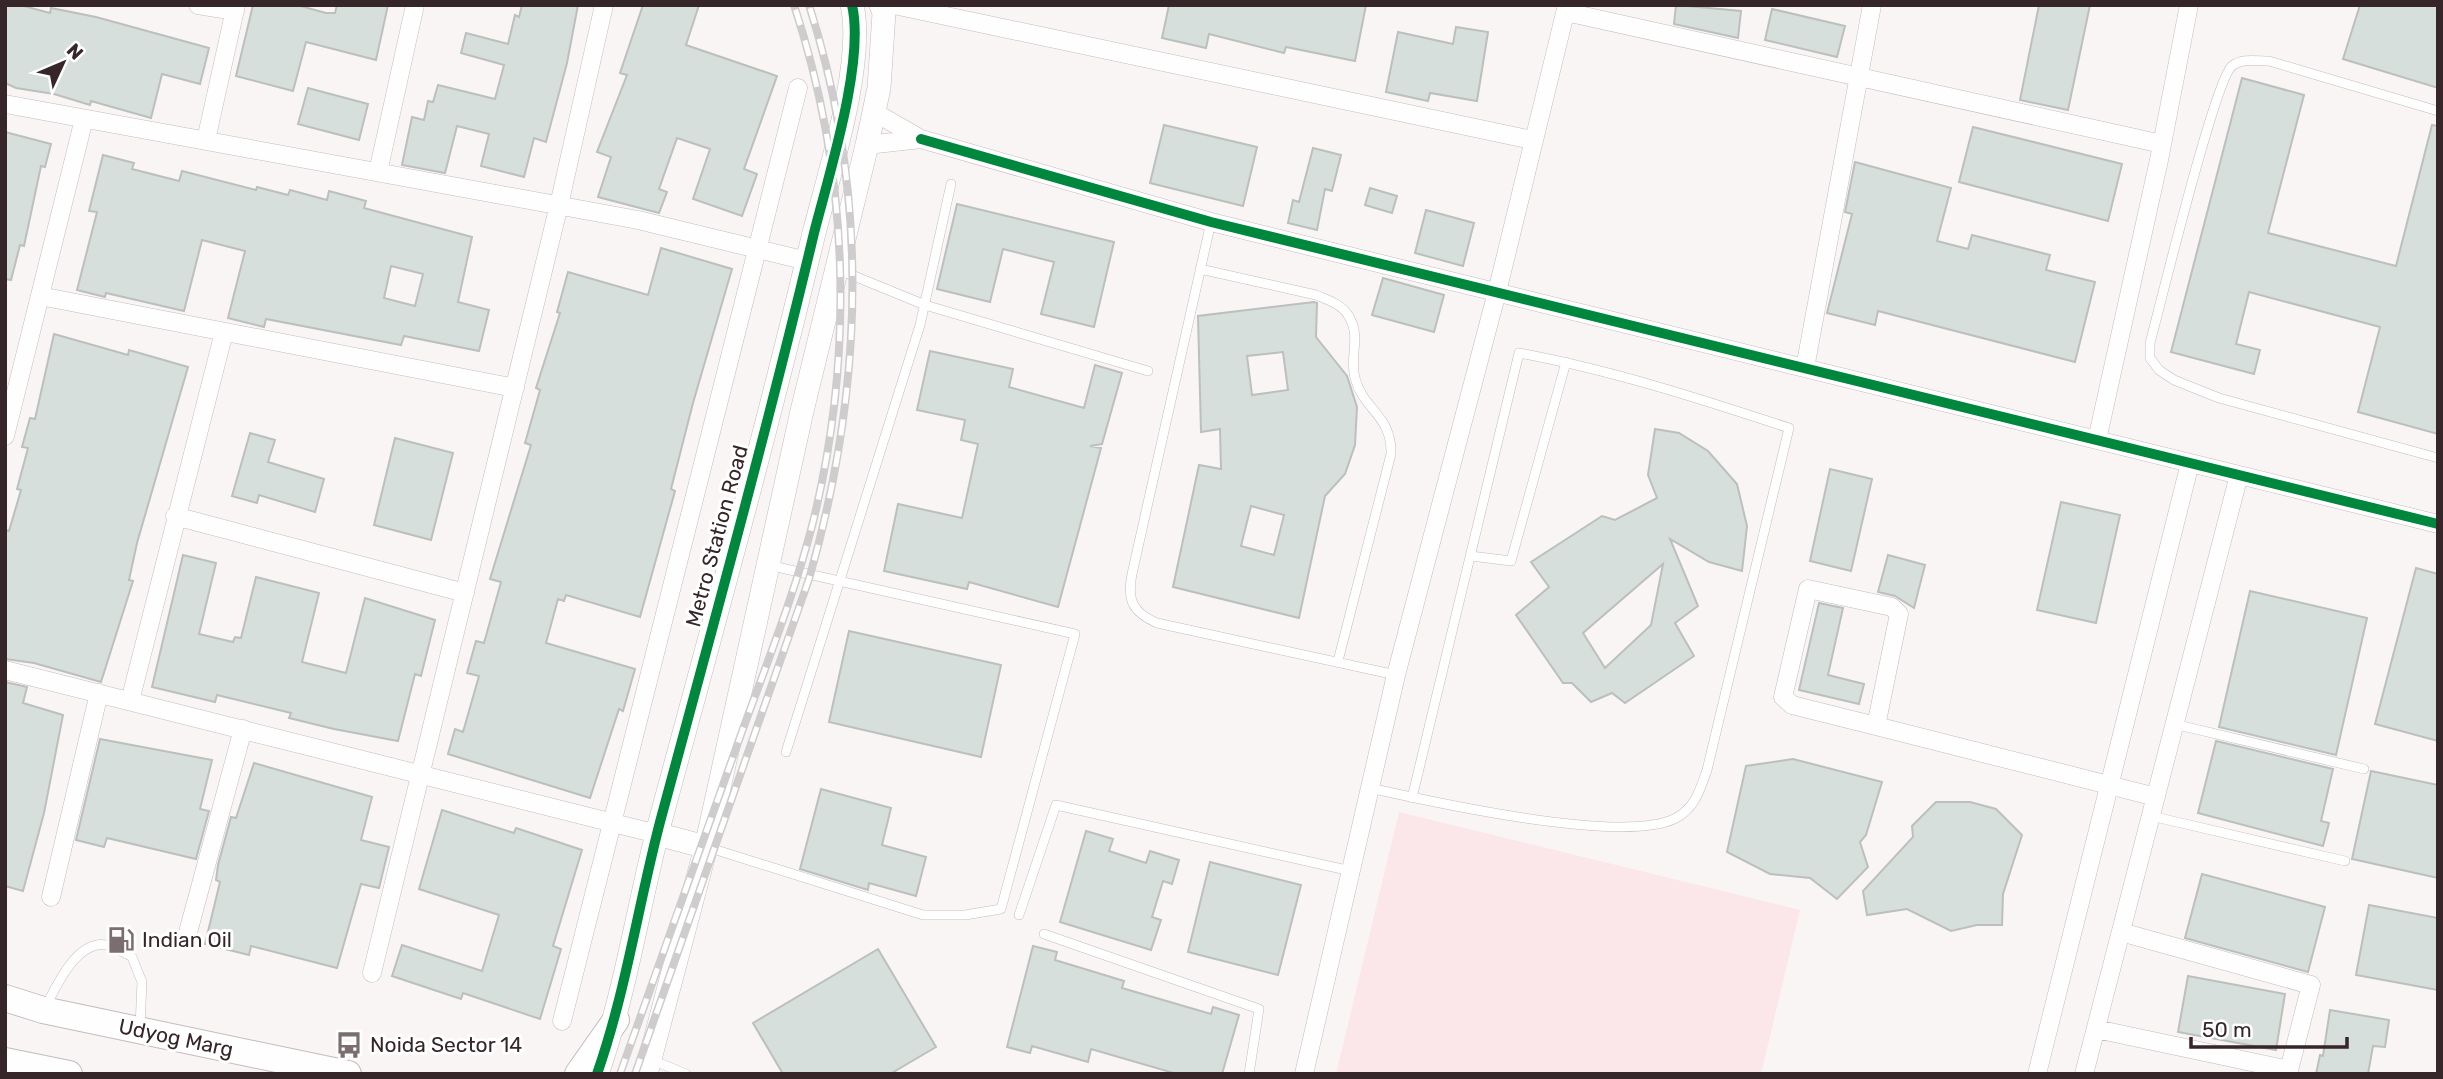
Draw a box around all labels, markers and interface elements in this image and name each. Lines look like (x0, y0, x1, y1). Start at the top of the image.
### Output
north arrow (28, 28, 98, 98)
text: N (62, 39, 88, 64)
street label: Metro Station Road (680, 442, 753, 630)
fuel station icon: Indian Oil (106, 925, 136, 955)
place label: Indian Oil (142, 927, 232, 952)
scale bar (2191, 1006, 2347, 1050)
street label: Udyog Marg (116, 1013, 236, 1062)
text: 50 m (2202, 1017, 2252, 1042)
bus stop icon: Noida Sector 14 (334, 1030, 364, 1060)
place label: Noida Sector 14 (370, 1032, 522, 1057)

